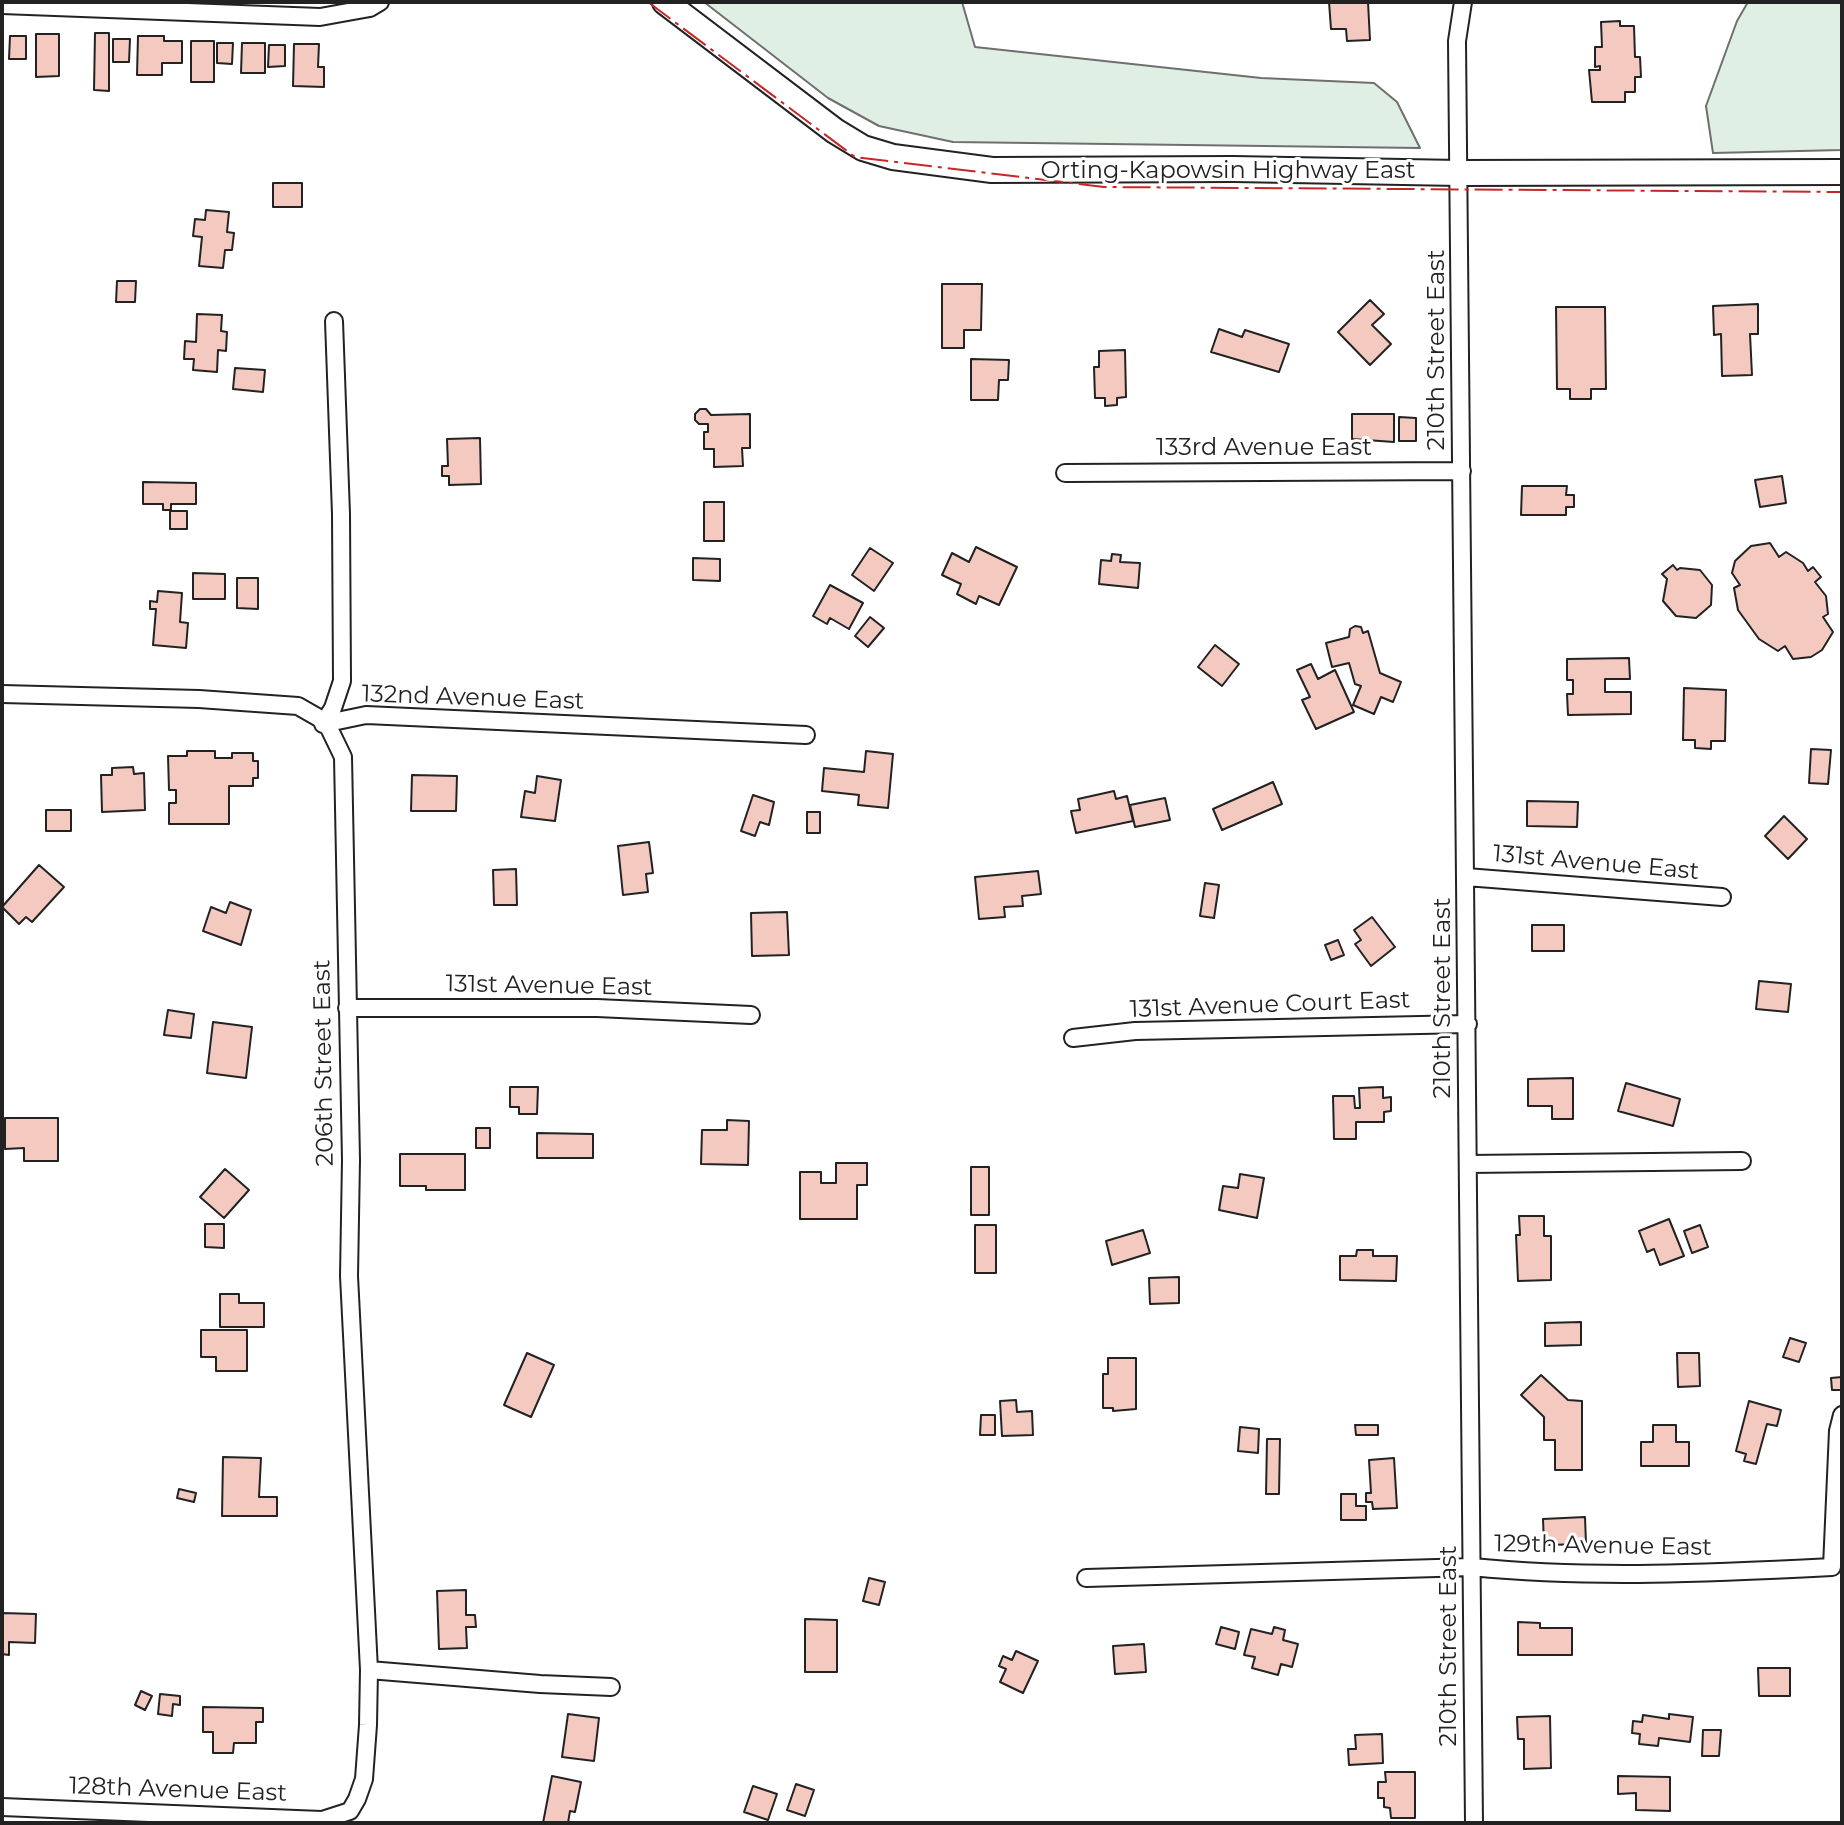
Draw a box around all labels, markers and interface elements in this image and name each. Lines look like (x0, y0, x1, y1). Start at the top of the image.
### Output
street label: Orting-Kapowsin Highway East (1040, 157, 1416, 185)
street label: 210th Street East (1423, 249, 1451, 451)
street label: 133rd Avenue East (1156, 434, 1372, 462)
street label: 132nd Avenue East (361, 680, 585, 716)
street label: 131st Avenue East (1492, 840, 1700, 886)
street label: 210th Street East (1429, 897, 1457, 1099)
street label: 206th Street East (308, 959, 340, 1167)
street label: 131st Avenue East (445, 970, 653, 1002)
street label: 131st Avenue Court East (1129, 986, 1411, 1024)
street label: 129th Avenue East (1494, 1530, 1712, 1562)
street label: 210th Street East (1435, 1545, 1463, 1747)
street label: 128th Avenue East (68, 1772, 288, 1808)

